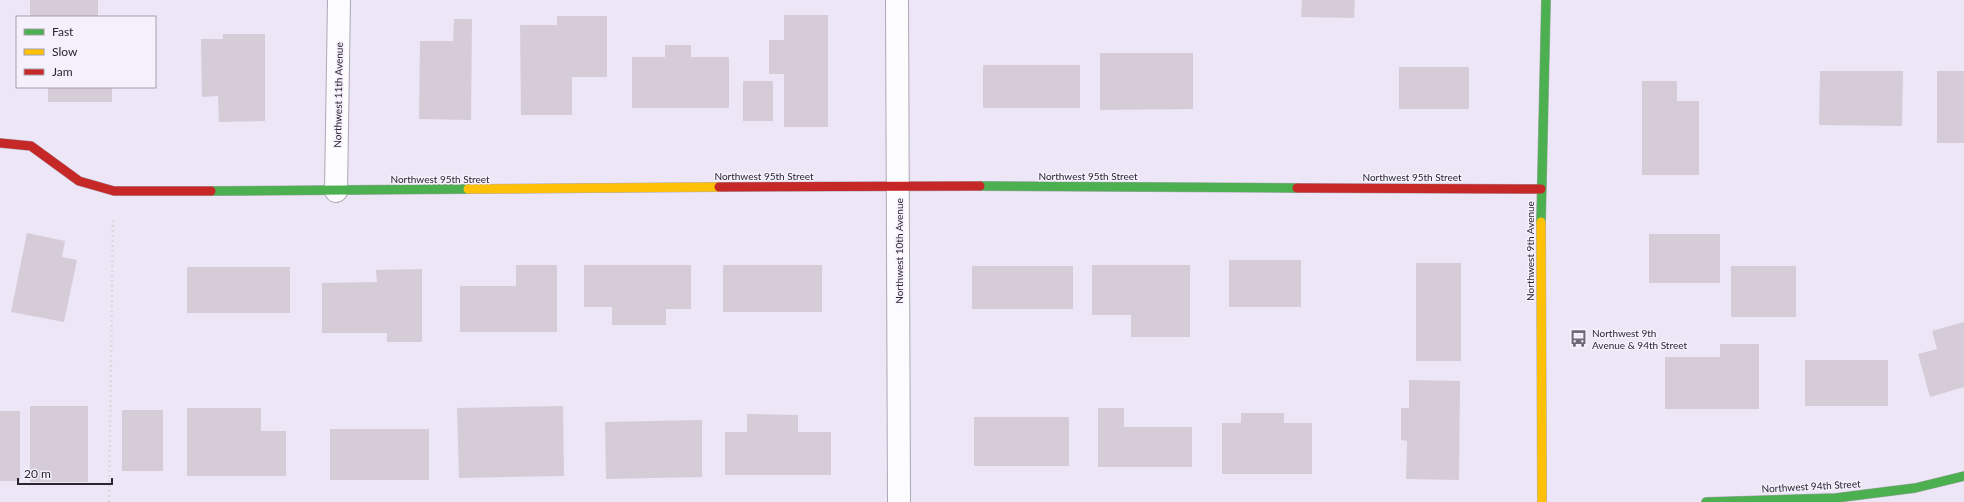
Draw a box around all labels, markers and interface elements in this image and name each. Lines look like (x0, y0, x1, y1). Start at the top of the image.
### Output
legend (16, 16, 156, 88)
text: Fast (52, 24, 74, 39)
street label: Northwest 11th Avenue (331, 42, 345, 148)
text: Slow (52, 44, 78, 59)
text: Jam (52, 64, 73, 79)
street label: Northwest 95th Street (714, 170, 814, 182)
street label: Northwest 95th Street (1038, 170, 1138, 182)
street label: Northwest 95th Street (1362, 171, 1462, 183)
street label: Northwest 95th Street (390, 173, 490, 185)
street label: Northwest 10th Avenue (893, 198, 905, 304)
street label: Northwest 9th Avenue (1524, 201, 1536, 301)
place label: Northwest 9th Avenue & 94th Street (1592, 327, 1687, 351)
bus stop icon: Northwest 9th Avenue & 94th Street (1569, 329, 1589, 349)
scale bar (18, 460, 112, 486)
text: 20 m (24, 466, 51, 481)
street label: Northwest 94th Street (1761, 477, 1861, 495)

